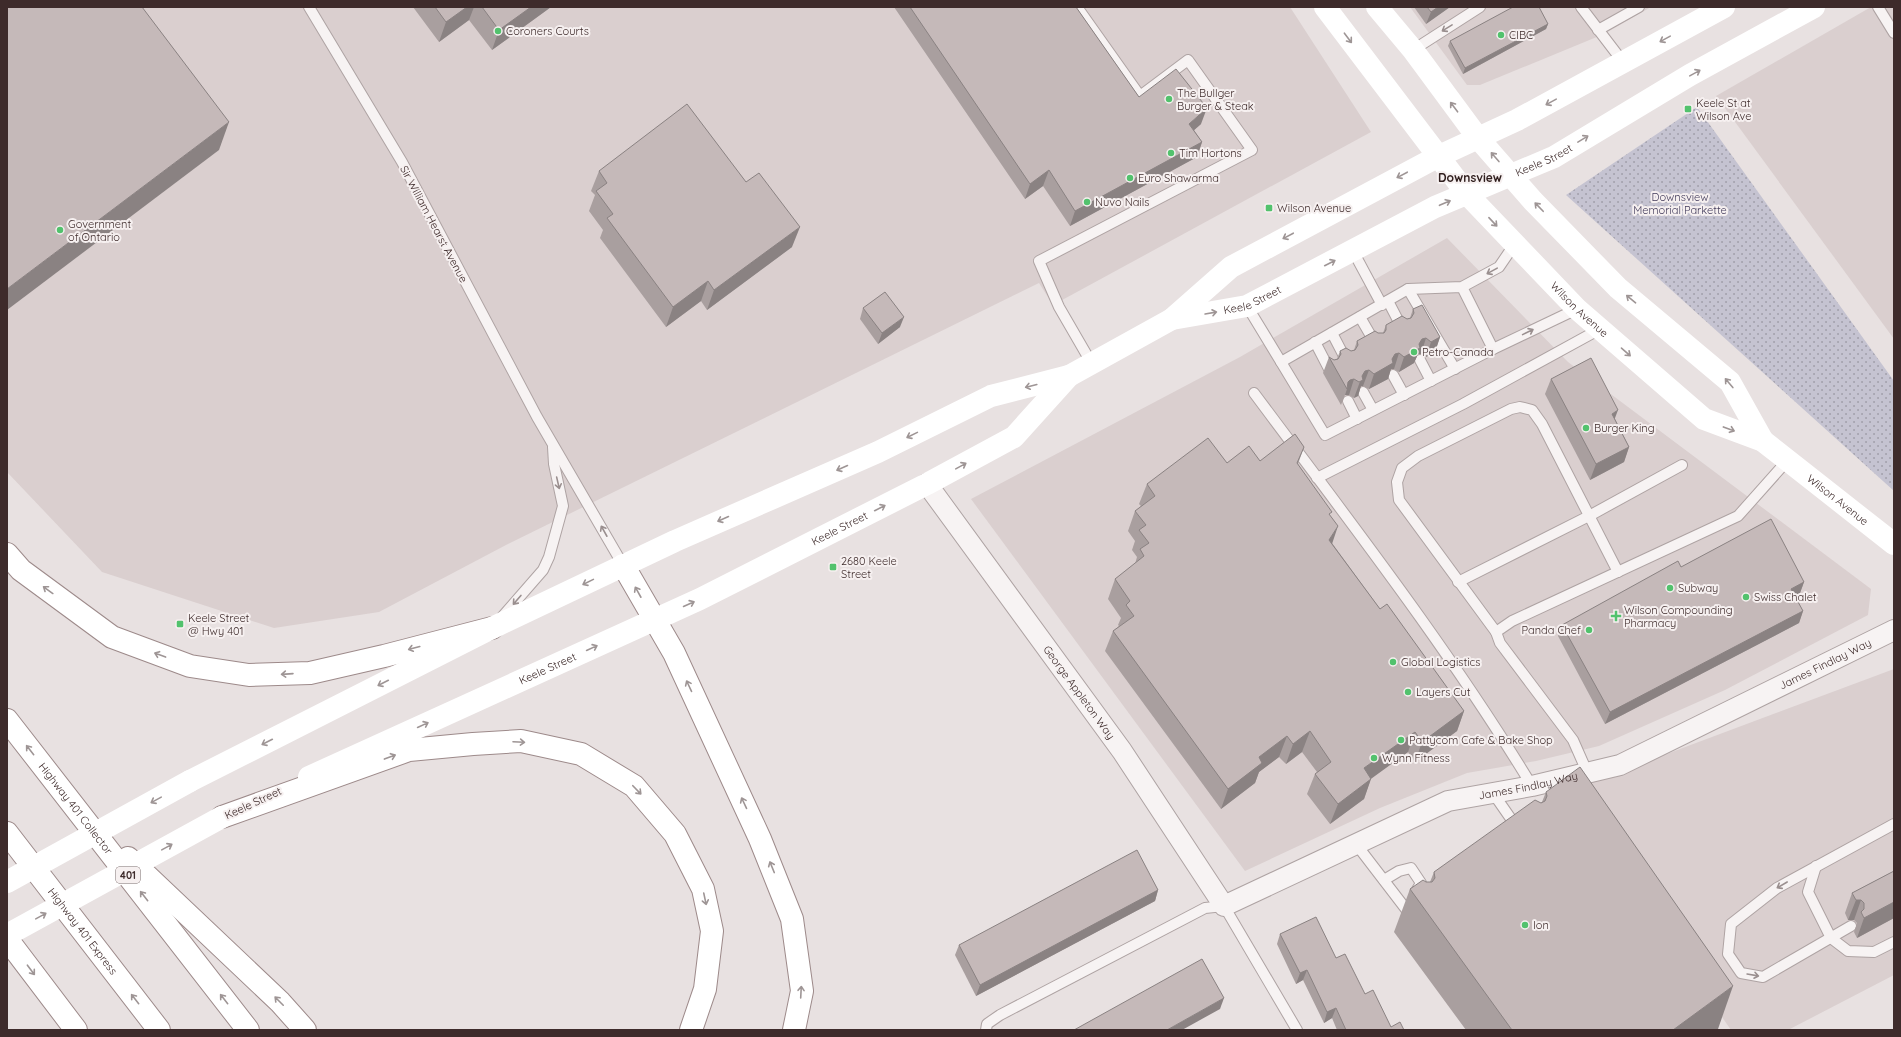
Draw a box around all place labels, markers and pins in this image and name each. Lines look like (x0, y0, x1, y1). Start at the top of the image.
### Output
place label: Coroners Courts (506, 24, 589, 38)
marker: Coroners Courts (493, 26, 503, 36)
place label: CIBC (1509, 28, 1533, 42)
marker: CIBC (1496, 30, 1506, 40)
place label: The Bullger Burger & Steak (1177, 86, 1254, 113)
marker: The Bullger Burger & Steak (1164, 94, 1174, 104)
place label: Keele St at Wilson Ave (1696, 96, 1751, 123)
marker: Keele St at Wilson Ave (1683, 104, 1693, 114)
place label: Tim Hortons (1179, 146, 1242, 160)
marker: Tim Hortons (1166, 148, 1176, 158)
place label: Euro Shawarma (1138, 171, 1219, 185)
marker: Euro Shawarma (1125, 173, 1135, 183)
place label: Nuvo Nails (1095, 195, 1149, 209)
marker: Nuvo Nails (1082, 197, 1092, 207)
place label: Wilson Avenue (1277, 201, 1351, 215)
marker: Wilson Avenue (1264, 203, 1274, 213)
place label: Government of Ontario (68, 217, 131, 244)
marker: Government of Ontario (55, 225, 65, 235)
place label: Petro-Canada (1422, 345, 1494, 359)
marker: Petro-Canada (1409, 347, 1419, 357)
place label: Burger King (1594, 421, 1655, 435)
marker: Burger King (1581, 423, 1591, 433)
place label: 2680 Keele Street (841, 554, 897, 581)
marker: 2680 Keele Street (828, 562, 838, 572)
place label: Subway (1678, 581, 1718, 595)
marker: Subway (1665, 583, 1675, 593)
place label: Swiss Chalet (1754, 590, 1817, 604)
marker: Swiss Chalet (1741, 592, 1751, 602)
place label: Wilson Compounding Pharmacy (1624, 603, 1733, 630)
place label: Keele Street @ Hwy 401 (188, 611, 250, 638)
marker: Wilson Compounding Pharmacy (1611, 611, 1621, 621)
marker: Keele Street @ Hwy 401 (175, 619, 185, 629)
place label: Panda Chef (1522, 623, 1581, 637)
marker: Panda Chef (1584, 625, 1594, 635)
place label: Global Logistics (1401, 655, 1480, 669)
marker: Global Logistics (1388, 657, 1398, 667)
place label: Layers Cut (1416, 685, 1471, 699)
marker: Layers Cut (1403, 687, 1413, 697)
place label: Pattycom Cafe & Bake Shop (1409, 733, 1553, 747)
marker: Pattycom Cafe & Bake Shop (1396, 735, 1406, 745)
place label: Wynn Fitness (1382, 751, 1450, 765)
marker: Wynn Fitness (1369, 753, 1379, 763)
place label: Ion (1533, 918, 1549, 932)
marker: Ion (1520, 920, 1530, 930)

